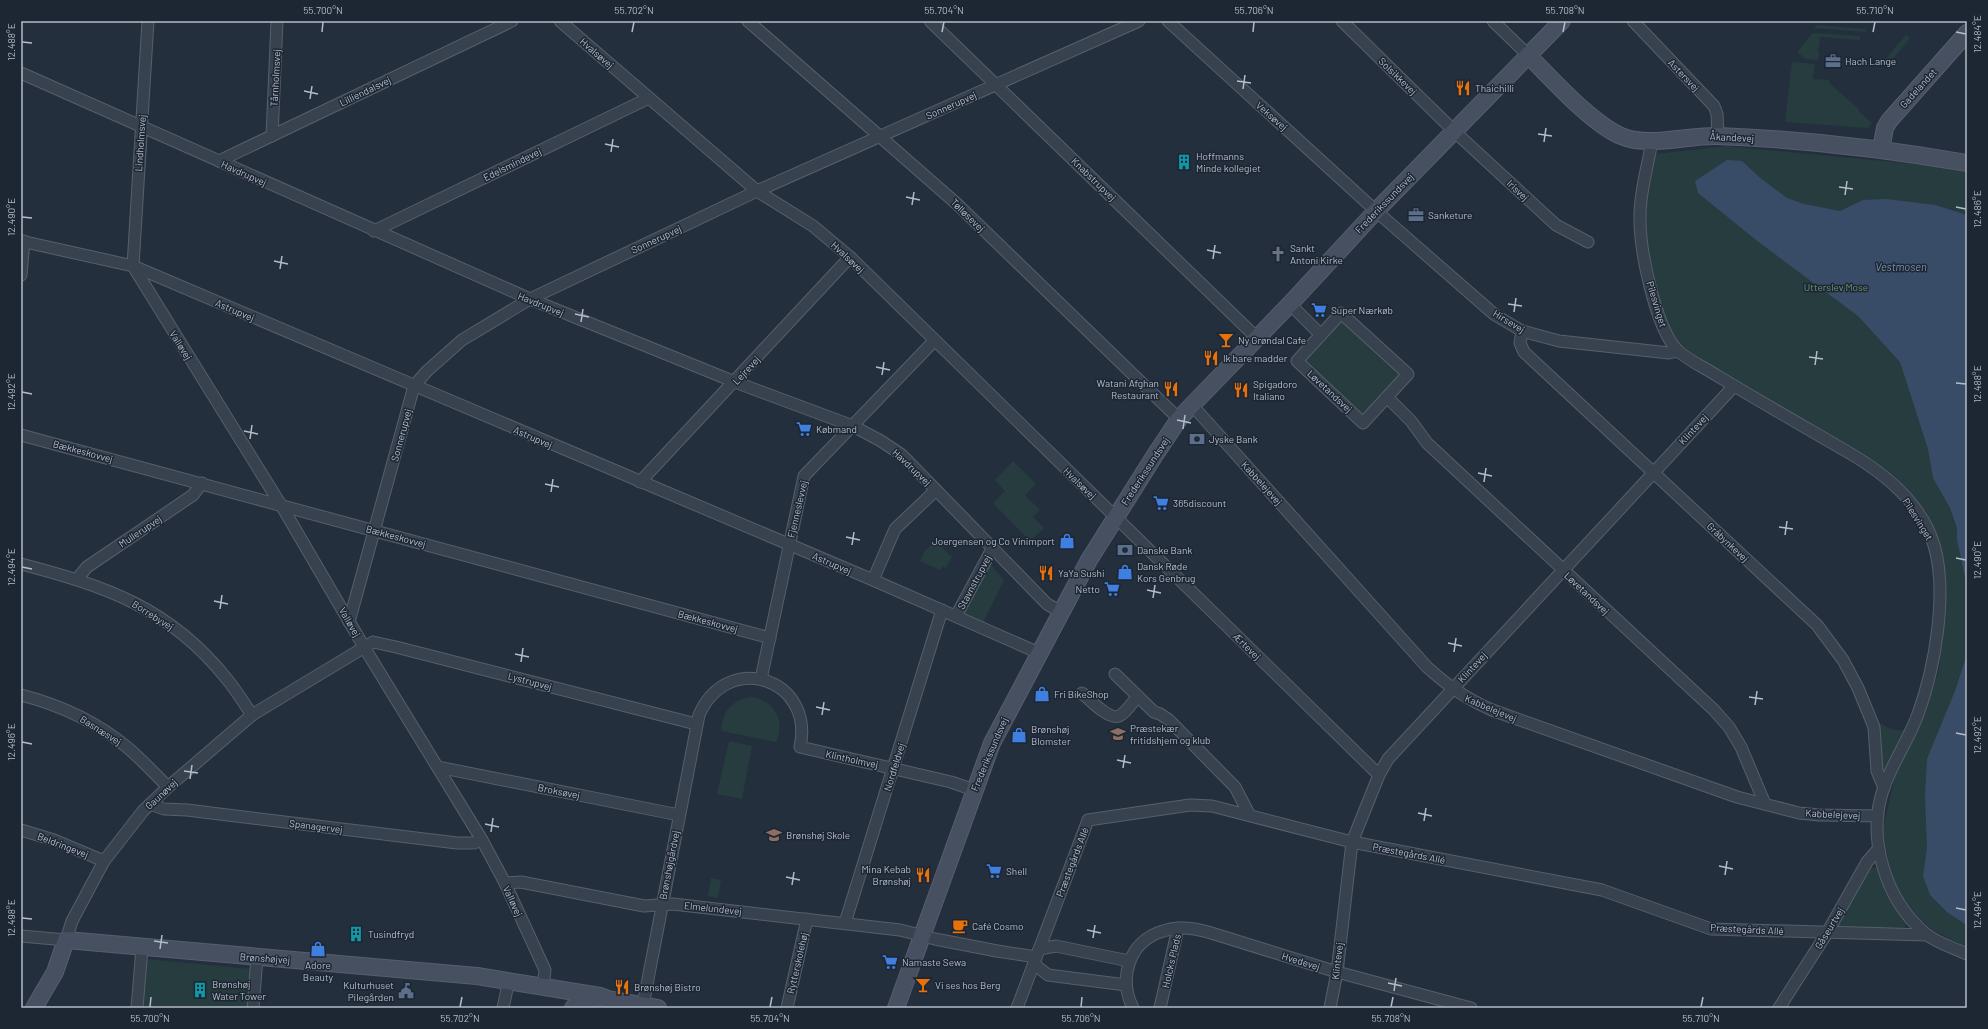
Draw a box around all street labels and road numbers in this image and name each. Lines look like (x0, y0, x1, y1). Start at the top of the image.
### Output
street label: Hvalsøvej (578, 35, 616, 71)
street label: Tårnholmsvej (267, 49, 283, 107)
street label: Solsikkevej (1376, 55, 1420, 97)
street label: Astersvej (1666, 56, 1702, 94)
street label: Gadelandet (1897, 65, 1939, 110)
street label: Lilliendalsvej (337, 73, 393, 109)
street label: Sonnerupvej (924, 89, 978, 121)
street label: Veksøvej (1254, 99, 1290, 133)
street label: Lindholmsvej (132, 114, 148, 172)
street label: Åkandevej (1709, 130, 1755, 144)
street label: Edelsmindevej (481, 145, 543, 183)
street label: Knabstrupvej (1069, 155, 1119, 203)
street label: Havdrupvej (219, 158, 269, 188)
street label: Frederikssundsvej (1352, 170, 1416, 236)
street label: Irisvej (1505, 177, 1531, 203)
street label: Tølløsevej (949, 196, 987, 234)
street label: Sonnerupvej (629, 222, 683, 256)
street label: Hvalsøvej (829, 239, 867, 275)
street label: Pilesvinget (1644, 280, 1670, 329)
street label: Havdrupvej (516, 289, 566, 319)
street label: Astrupvej (214, 296, 256, 324)
street label: Hirsevej (1491, 307, 1527, 335)
street label: Valløvej (167, 328, 195, 362)
street label: Lejrevej (730, 353, 762, 387)
street label: Løvetandsvej (1305, 367, 1355, 415)
street label: Sonnerupvej (388, 407, 414, 463)
street label: Klintevej (1676, 411, 1710, 447)
street label: Astrupvej (512, 423, 554, 451)
street label: Frederikssundsvej (1118, 435, 1172, 507)
street label: Bækkeskovvej (52, 437, 114, 465)
street label: Havdrupvej (890, 446, 934, 488)
street label: Kabbelejevej (1239, 459, 1285, 507)
street label: Hvalsøvej (1061, 464, 1099, 502)
street label: Fjenneslevvej (785, 479, 809, 539)
street label: Pilesvinget (1900, 496, 1936, 543)
street label: Mullerupvej (116, 512, 164, 550)
street label: Gråbynkevej (1705, 520, 1751, 564)
street label: Bækkeskovvej (365, 522, 427, 550)
street label: Astrupvej (811, 549, 853, 577)
street label: Stavnstrupvej (955, 553, 993, 611)
street label: Løvetandsvej (1562, 569, 1612, 617)
street label: Borrebyvej (130, 598, 176, 632)
street label: Valløvej (337, 605, 363, 639)
street label: Bækkeskovvej (677, 607, 739, 635)
street label: Ærtevej (1231, 630, 1263, 662)
street label: Klintevej (1455, 649, 1489, 685)
street label: Lystrupvej (507, 669, 553, 693)
street label: Kabbelejevej (1463, 692, 1519, 724)
street label: Basnæsvej (78, 713, 124, 747)
street label: Frederikssundsvej (968, 715, 1010, 793)
street label: Nordfeldvej (881, 741, 907, 793)
street label: Klintholmvej (825, 748, 879, 770)
street label: Gaunøvej (143, 776, 179, 812)
street label: Broksøvej (537, 781, 581, 801)
street label: Kabbelejevej (1805, 807, 1861, 821)
street label: Spanagervej (289, 817, 343, 835)
street label: Præstegårds Allé (1053, 825, 1091, 899)
street label: Brønshøjgårdvej (656, 829, 682, 901)
street label: Beldringevej (36, 830, 90, 860)
street label: Præstegårds Allé (1372, 840, 1446, 866)
street label: Valløvej (501, 884, 525, 918)
street label: Elmelundevej (684, 899, 742, 917)
street label: Gåseurtvej (1812, 905, 1846, 951)
street label: Præstegårds Allé (1710, 921, 1784, 937)
street label: Rytterskolehøj (784, 931, 810, 995)
street label: Holcks Plads (1159, 933, 1183, 989)
street label: Klintevej (1329, 942, 1345, 980)
street label: Hvedevej (1280, 949, 1322, 973)
street label: Brønshøjvej (239, 950, 291, 966)

